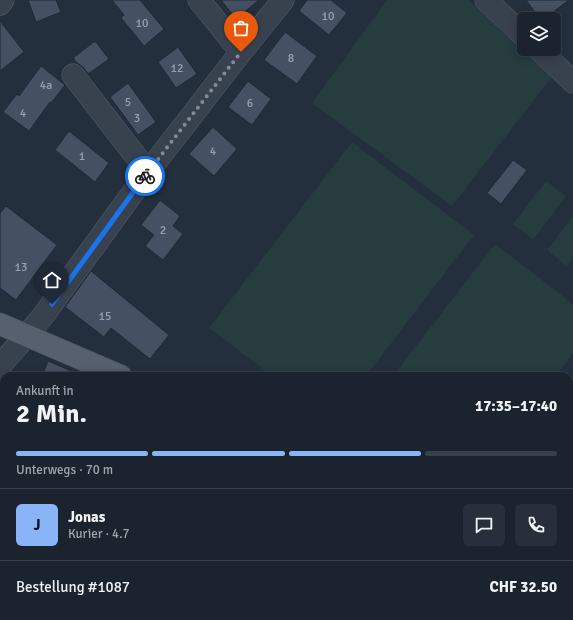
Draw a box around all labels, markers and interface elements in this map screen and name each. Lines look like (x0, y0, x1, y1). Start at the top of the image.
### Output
house number: 10 (322, 9, 334, 24)
pin (224, 11, 258, 52)
map controls (517, 12, 561, 56)
button: layers (517, 12, 561, 56)
house number: 10 (136, 16, 148, 31)
icon: bag (230, 17, 252, 39)
house number: 8 (288, 51, 294, 66)
house number: 12 (171, 61, 183, 76)
house number: 4a (40, 78, 52, 93)
house number: 5 (125, 95, 131, 110)
house number: 6 (247, 96, 253, 111)
house number: 4 (20, 106, 27, 121)
house number: 3 (134, 111, 140, 126)
house number: 4 (210, 144, 217, 159)
house number: 1 (79, 149, 85, 164)
courier (125, 156, 165, 196)
icon: bike (134, 165, 156, 187)
house number: 2 (160, 223, 166, 238)
house number: 13 (15, 260, 27, 275)
pin (35, 263, 69, 304)
icon: home (41, 269, 63, 291)
house number: 15 (99, 309, 111, 324)
text: Ankunft in (16, 383, 74, 399)
text: 17:35–17:40 (475, 397, 557, 415)
text: 2 Min. (16, 398, 87, 430)
text: Unterwegs · 70 m (16, 462, 113, 478)
button: chat (463, 504, 505, 546)
button: phone (515, 504, 557, 546)
text: Jonas (68, 508, 105, 526)
text: J (33, 516, 41, 534)
text: Kurier · 4.7 (68, 526, 130, 542)
text: Bestellung #1087 (16, 578, 130, 596)
text: CHF 32.50 (490, 578, 557, 596)

